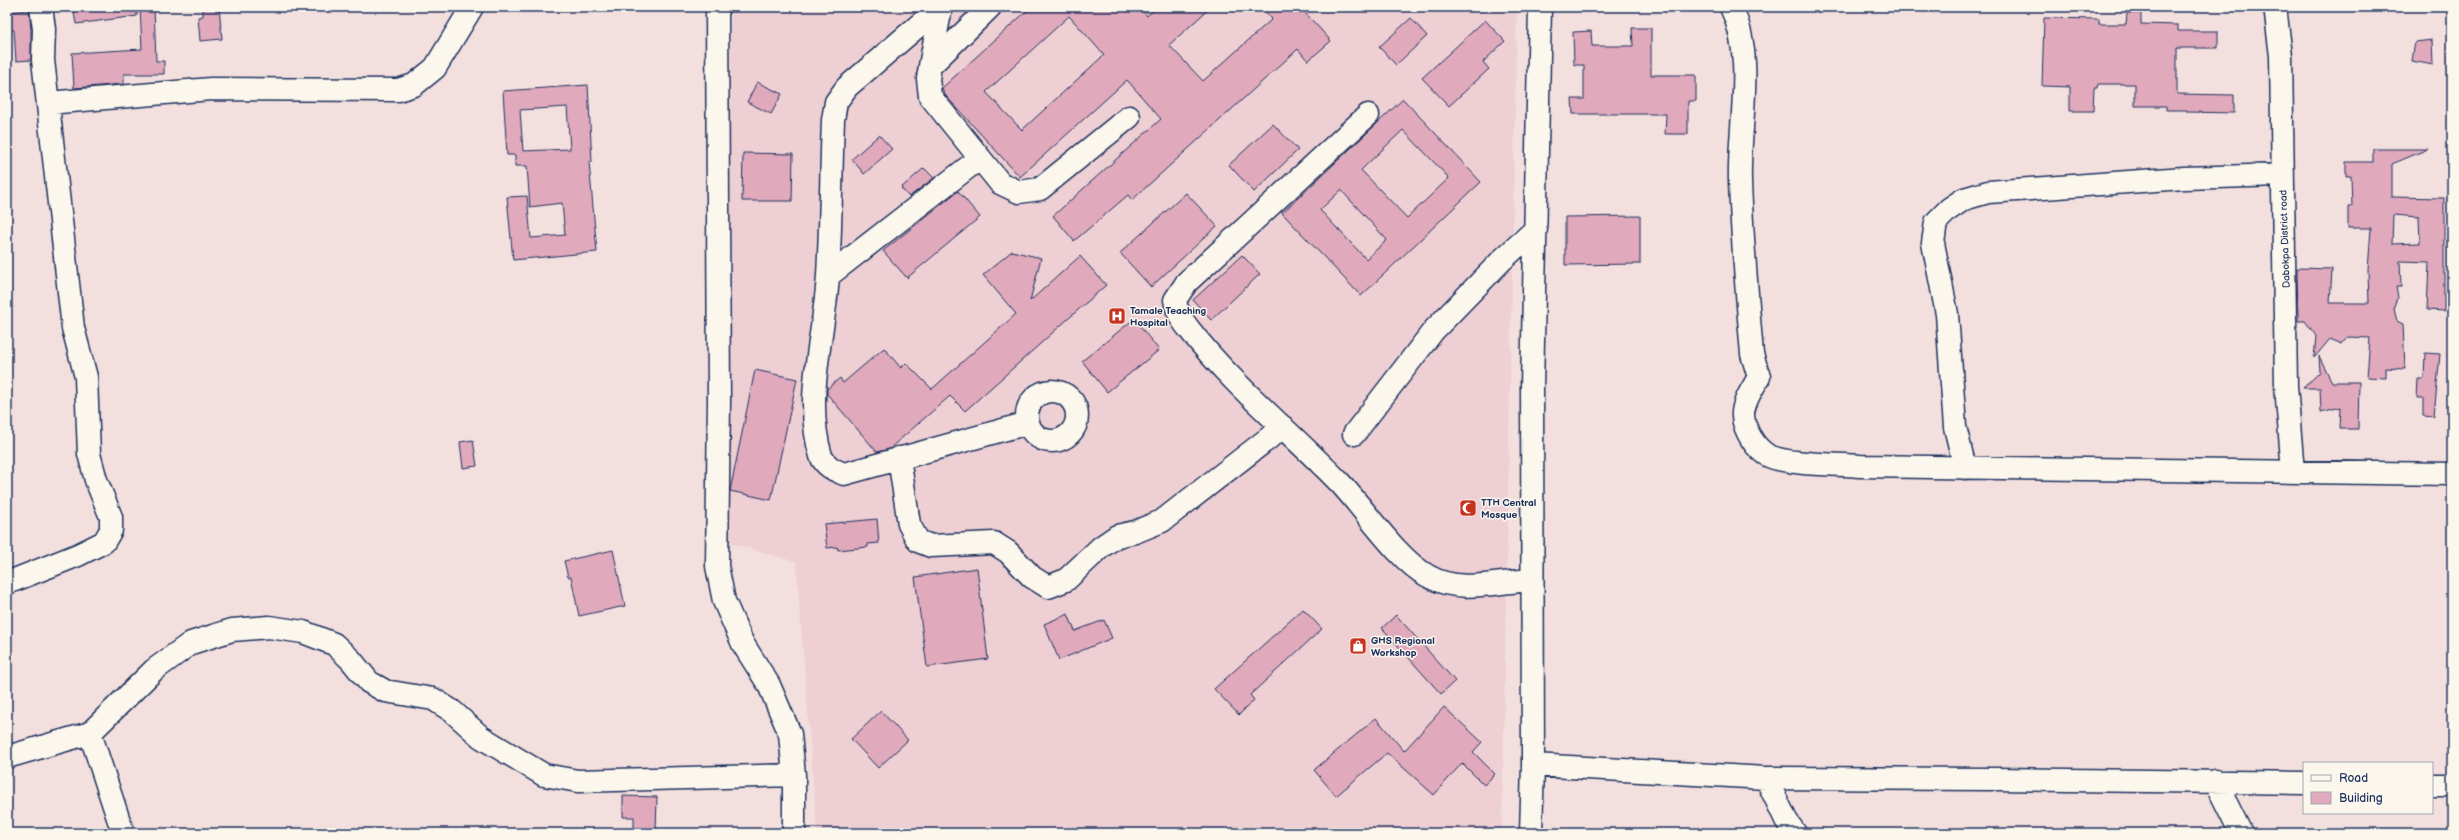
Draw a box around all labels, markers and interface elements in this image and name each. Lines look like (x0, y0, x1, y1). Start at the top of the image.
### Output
street label: Dabokpa District road (2277, 189, 2293, 288)
place label: Tamale Teaching Hospital (1130, 305, 1207, 329)
hospital icon: Tamale Teaching Hospital (1107, 306, 1127, 326)
place label: TTH Central Mosque (1481, 497, 1536, 521)
mosque icon: TTH Central Mosque (1458, 498, 1478, 518)
place label: GHS Regional Workshop (1371, 635, 1435, 659)
shop icon: GHS Regional Workshop (1348, 636, 1368, 656)
legend (2303, 762, 2433, 814)
text: Road (2339, 771, 2368, 786)
text: Building (2339, 791, 2383, 806)

